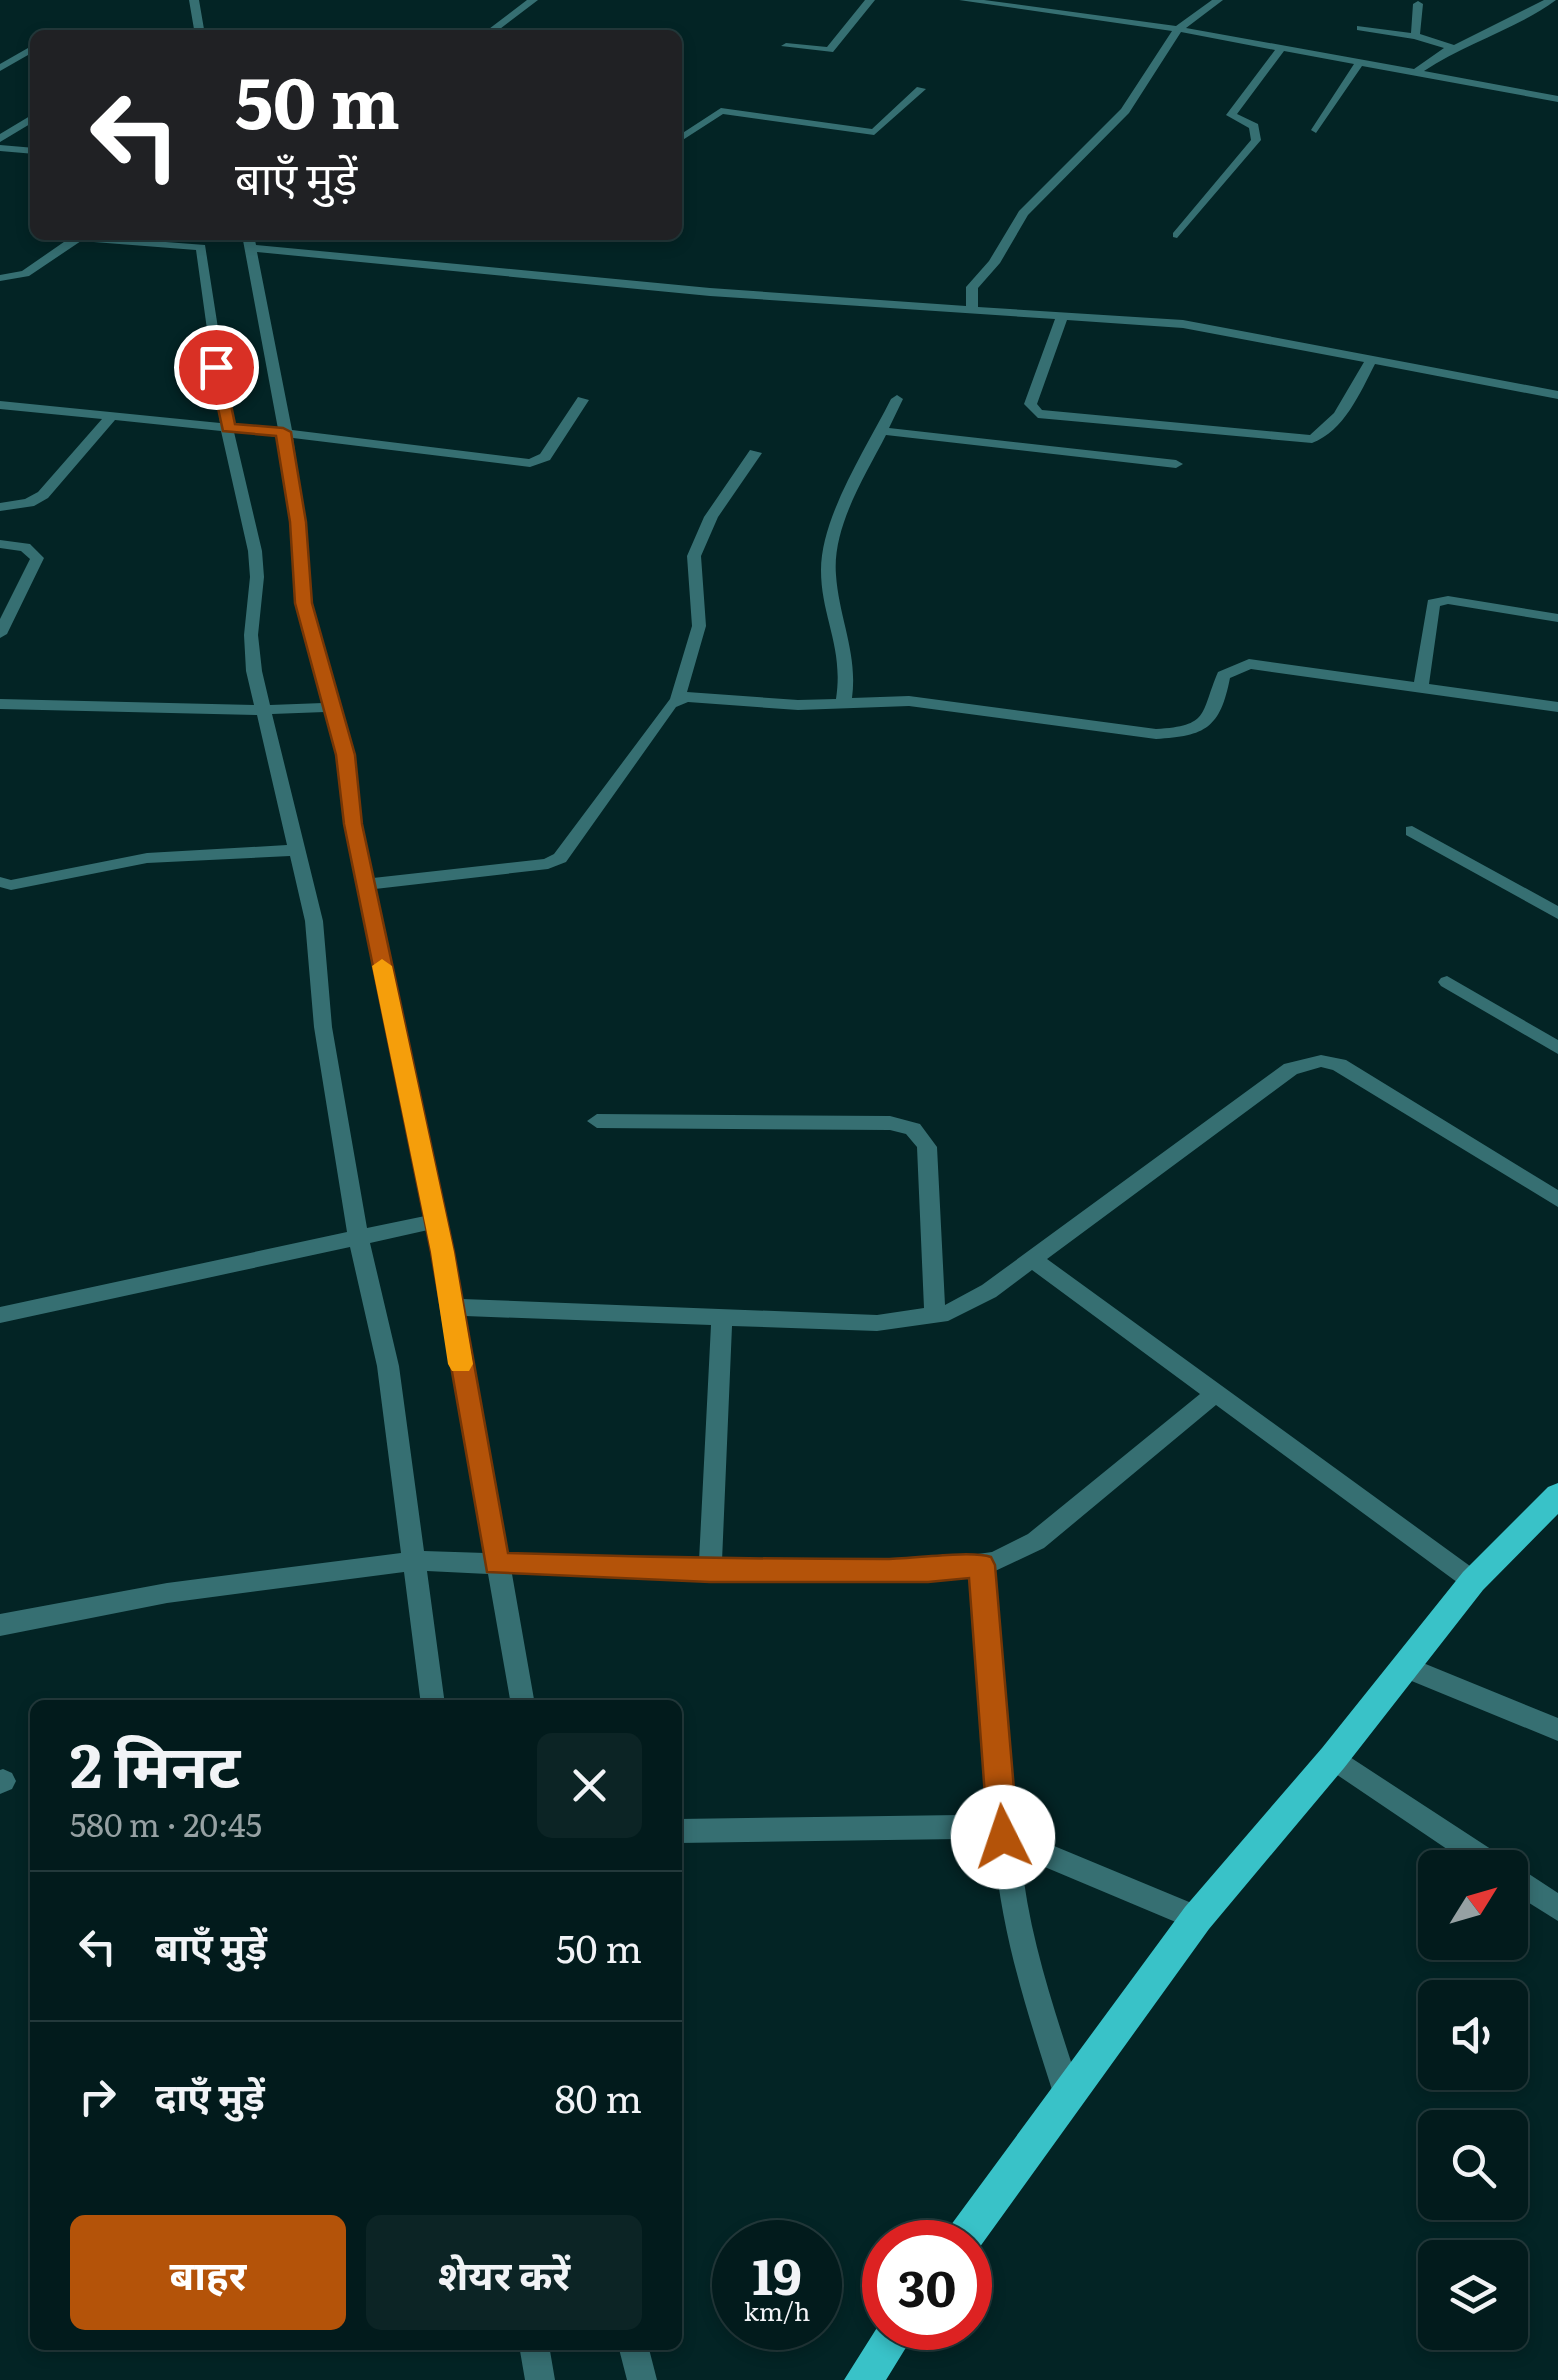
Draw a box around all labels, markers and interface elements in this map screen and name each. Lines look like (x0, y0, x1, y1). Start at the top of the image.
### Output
text: 50 m (235, 47, 400, 151)
icon: left (70, 70, 200, 200)
text: बाएँ मुड़ें (235, 142, 357, 209)
pin (174, 325, 259, 410)
icon: arrive (189, 340, 244, 395)
text: 2 मिनट (70, 1717, 240, 1806)
button: close (537, 1733, 642, 1838)
position arrow (951, 1785, 1055, 1889)
text: 580 m · 20:45 (70, 1799, 262, 1847)
north arrow (1418, 1850, 1528, 1960)
map controls (1418, 1850, 1528, 2350)
text: बाएँ मुड़ें (155, 1916, 267, 1973)
text: 50 m (556, 1918, 642, 1975)
icon: left (70, 1919, 125, 1974)
button: sound (1418, 1980, 1528, 2090)
text: दाएँ मुड़ें (155, 2066, 265, 2123)
text: 80 m (555, 2068, 642, 2125)
icon: right (70, 2069, 125, 2124)
button: search (1418, 2110, 1528, 2220)
button: बाहर (70, 2215, 346, 2330)
button: शेयर करें (366, 2215, 642, 2330)
speed limit sign: 30 (862, 2220, 992, 2350)
text: 19 (752, 2236, 802, 2310)
button: layers (1418, 2240, 1528, 2350)
text: km/h (744, 2292, 810, 2329)

